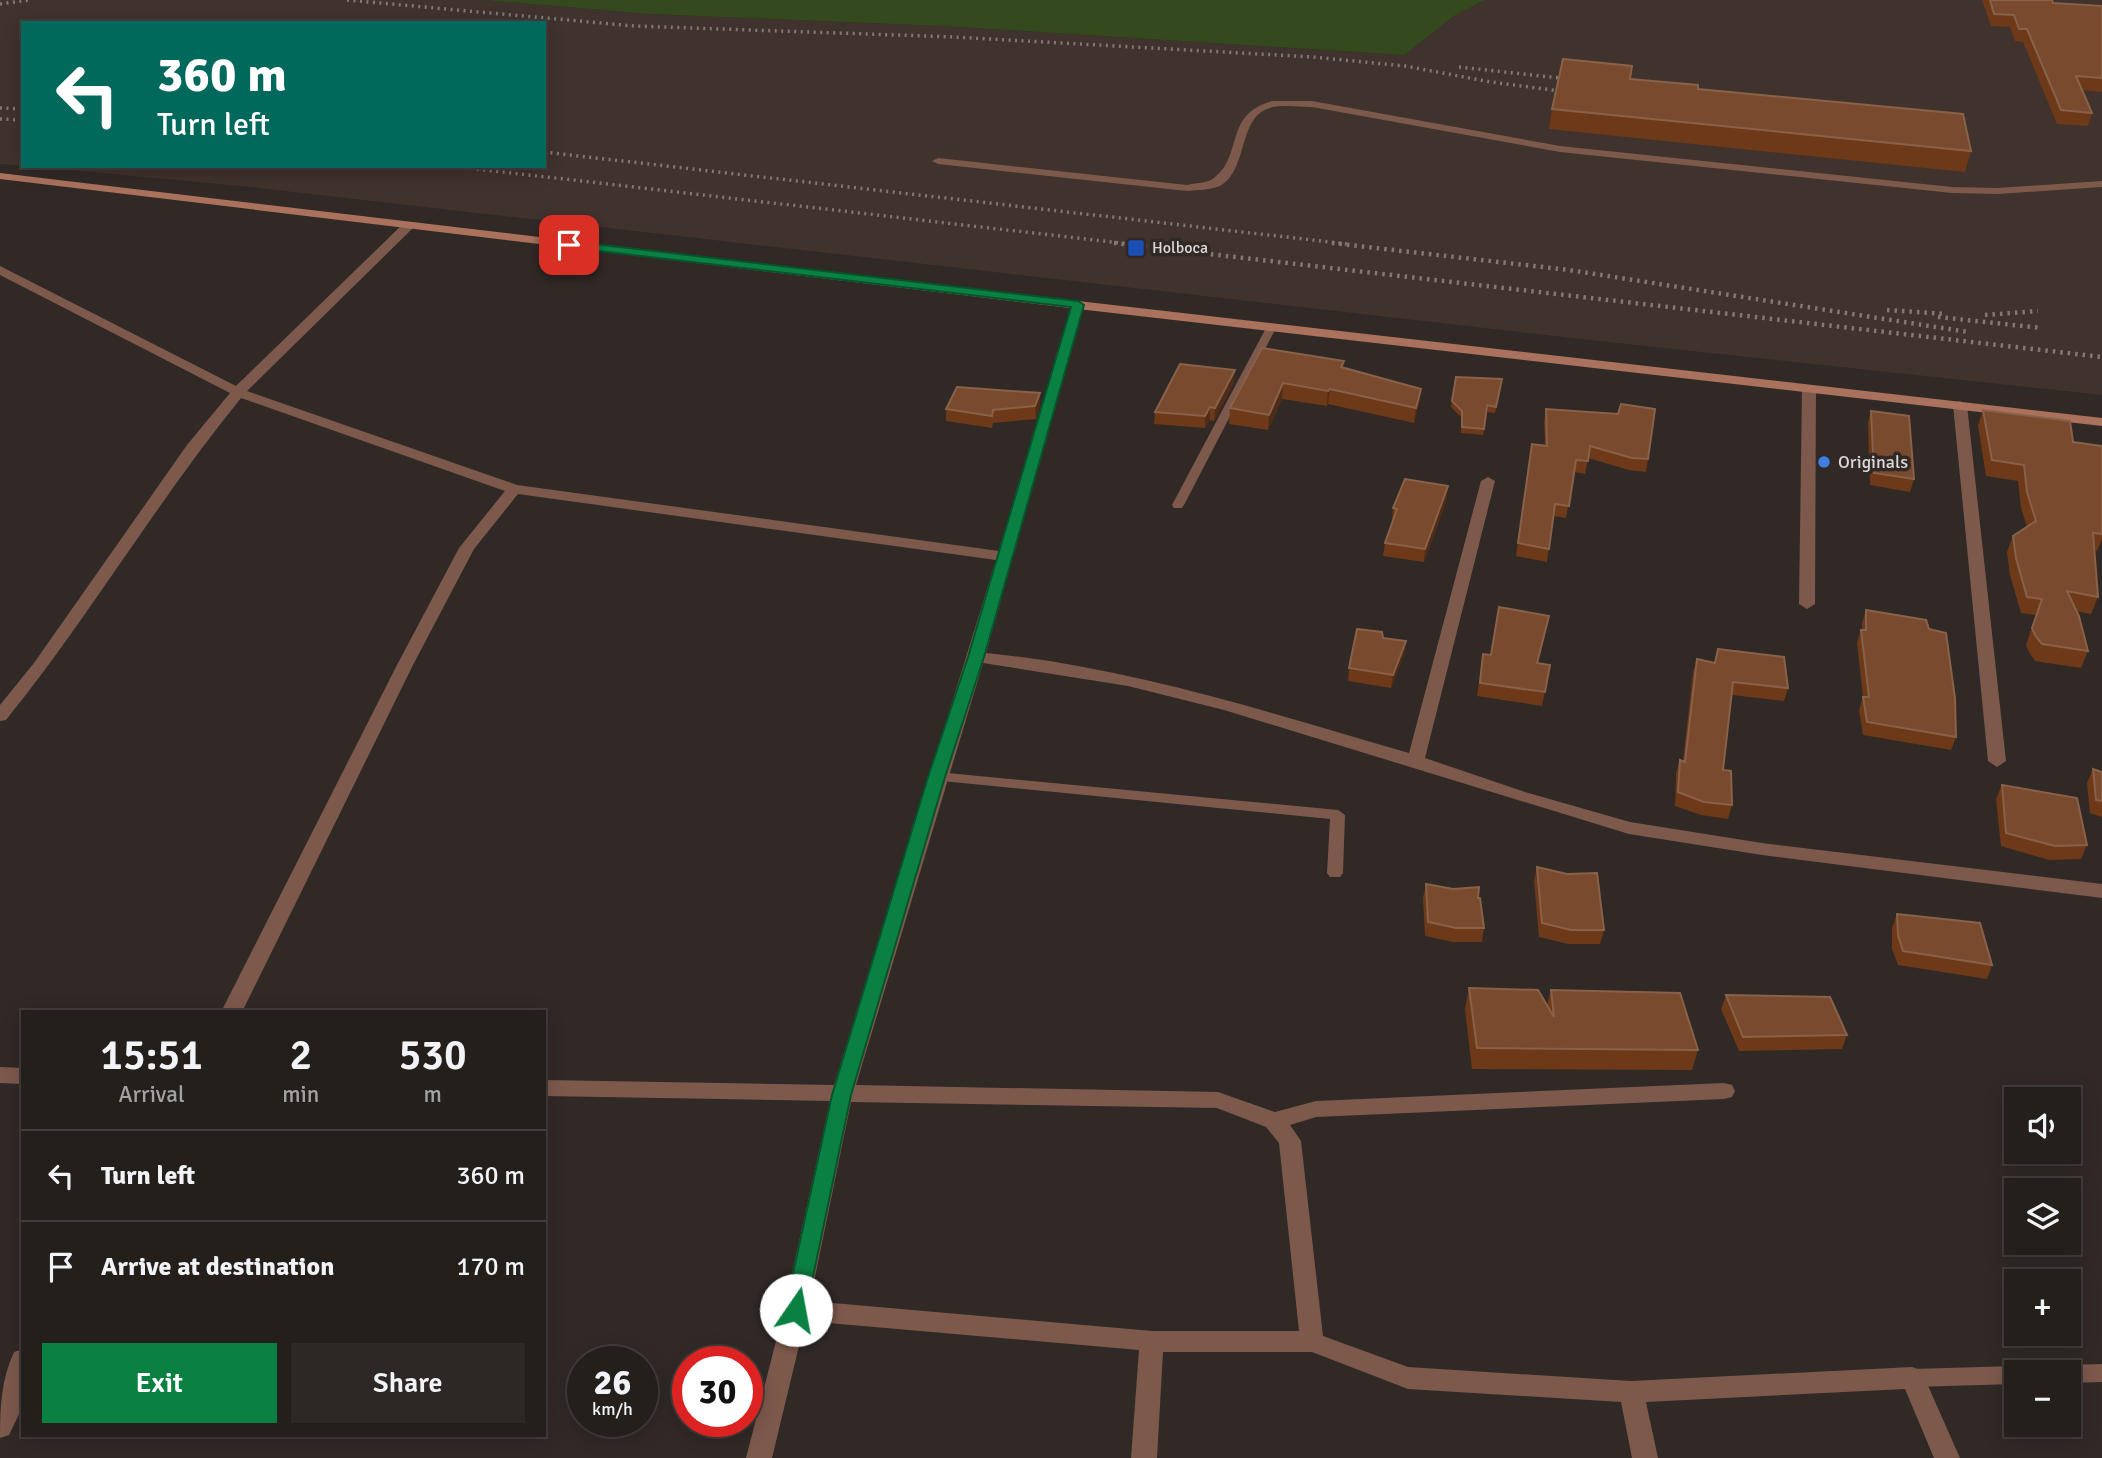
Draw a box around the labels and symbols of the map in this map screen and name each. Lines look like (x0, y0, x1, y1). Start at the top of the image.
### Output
pin (539, 215, 599, 275)
marker: Holboca (1126, 238, 1146, 258)
place label: Holboca (1152, 238, 1208, 258)
place label: Originals (1838, 451, 1908, 473)
marker: Originals (1816, 454, 1832, 470)
position arrow (759, 1273, 833, 1347)
speed limit sign: 30 (672, 1346, 763, 1437)

